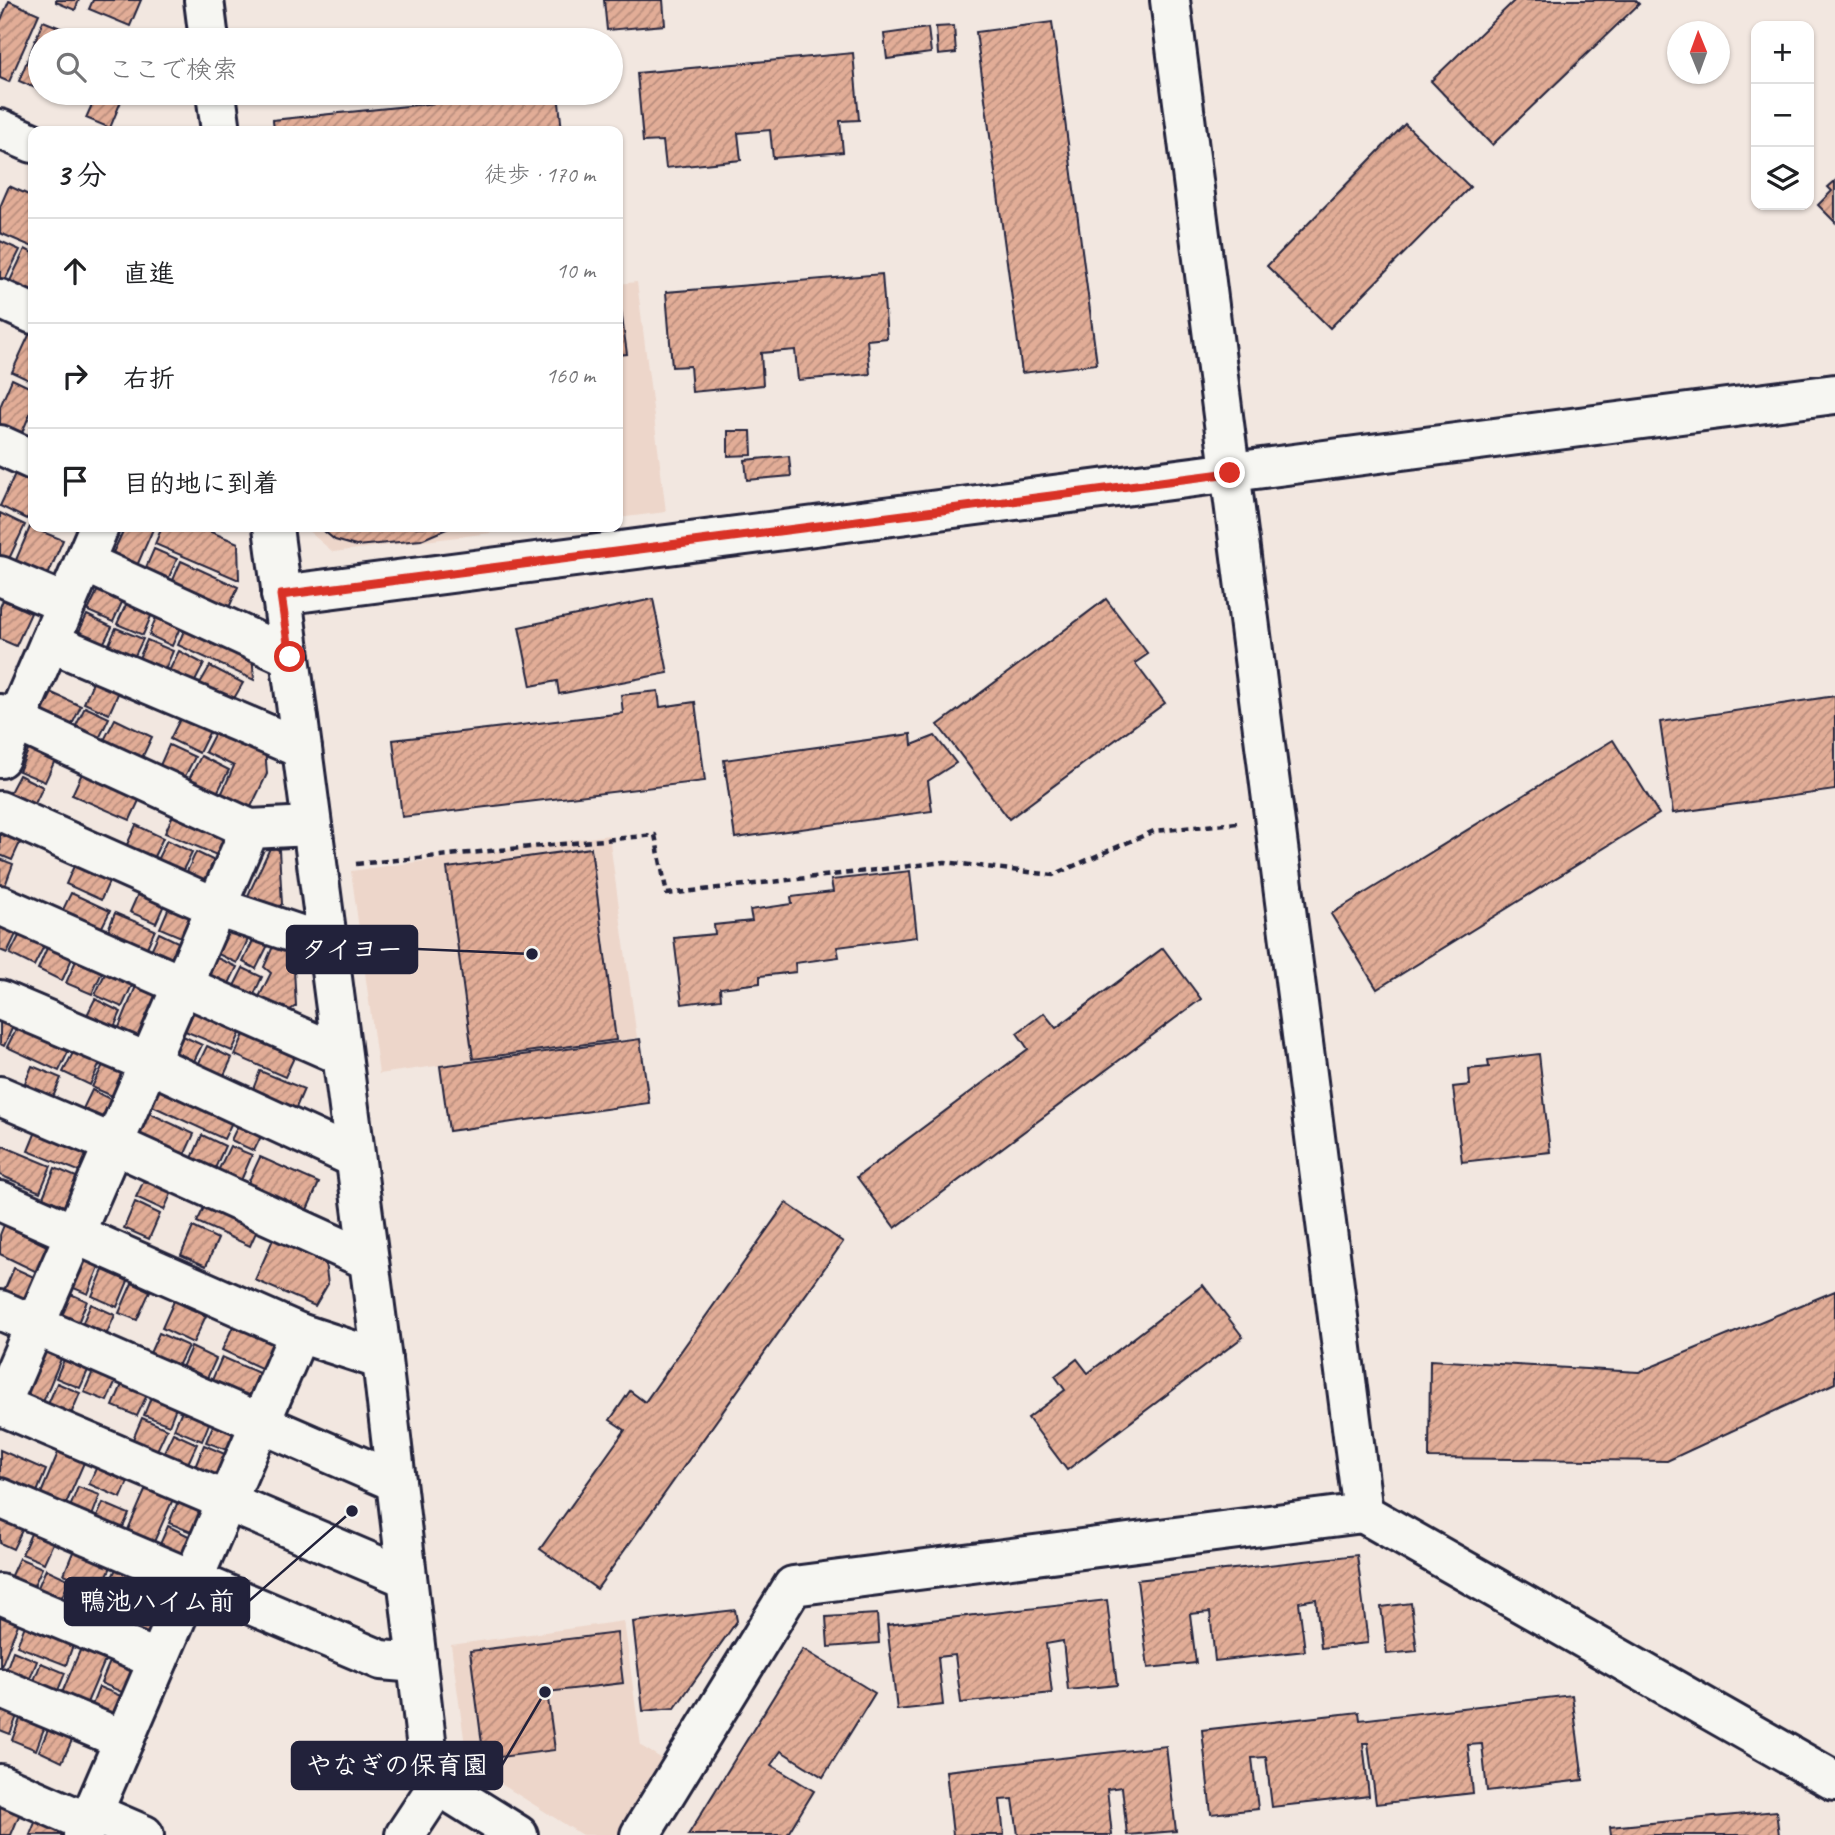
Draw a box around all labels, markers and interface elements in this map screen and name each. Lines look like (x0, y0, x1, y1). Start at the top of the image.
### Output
north arrow (1667, 21, 1730, 84)
map controls (1751, 21, 1814, 210)
button: + (1751, 21, 1814, 84)
search box (28, 28, 623, 105)
icon: search (52, 48, 90, 86)
text: ここで検索 (108, 53, 238, 86)
button: − (1751, 84, 1814, 147)
button: layers (1751, 147, 1814, 210)
text: 3 分 (56, 156, 107, 194)
text: 徒歩 · 170 m (484, 160, 595, 189)
icon: ahead (56, 252, 94, 290)
text: 10 m (556, 256, 595, 285)
text: 直進 (123, 257, 175, 290)
icon: right (56, 357, 94, 395)
text: 160 m (546, 361, 595, 390)
text: 右折 (123, 362, 175, 395)
route end (1214, 457, 1245, 488)
icon: arrive (56, 462, 94, 500)
text: 目的地に到着 (123, 467, 279, 500)
route start (274, 641, 305, 672)
callout: タイヨー (287, 926, 417, 973)
text: タイヨー (301, 933, 403, 966)
callout: 鴨池ハイム前 (65, 1578, 249, 1625)
text: 鴨池ハイム前 (80, 1585, 234, 1618)
callout: やなぎの保育園 (292, 1742, 502, 1789)
text: やなぎの保育園 (306, 1749, 488, 1782)

